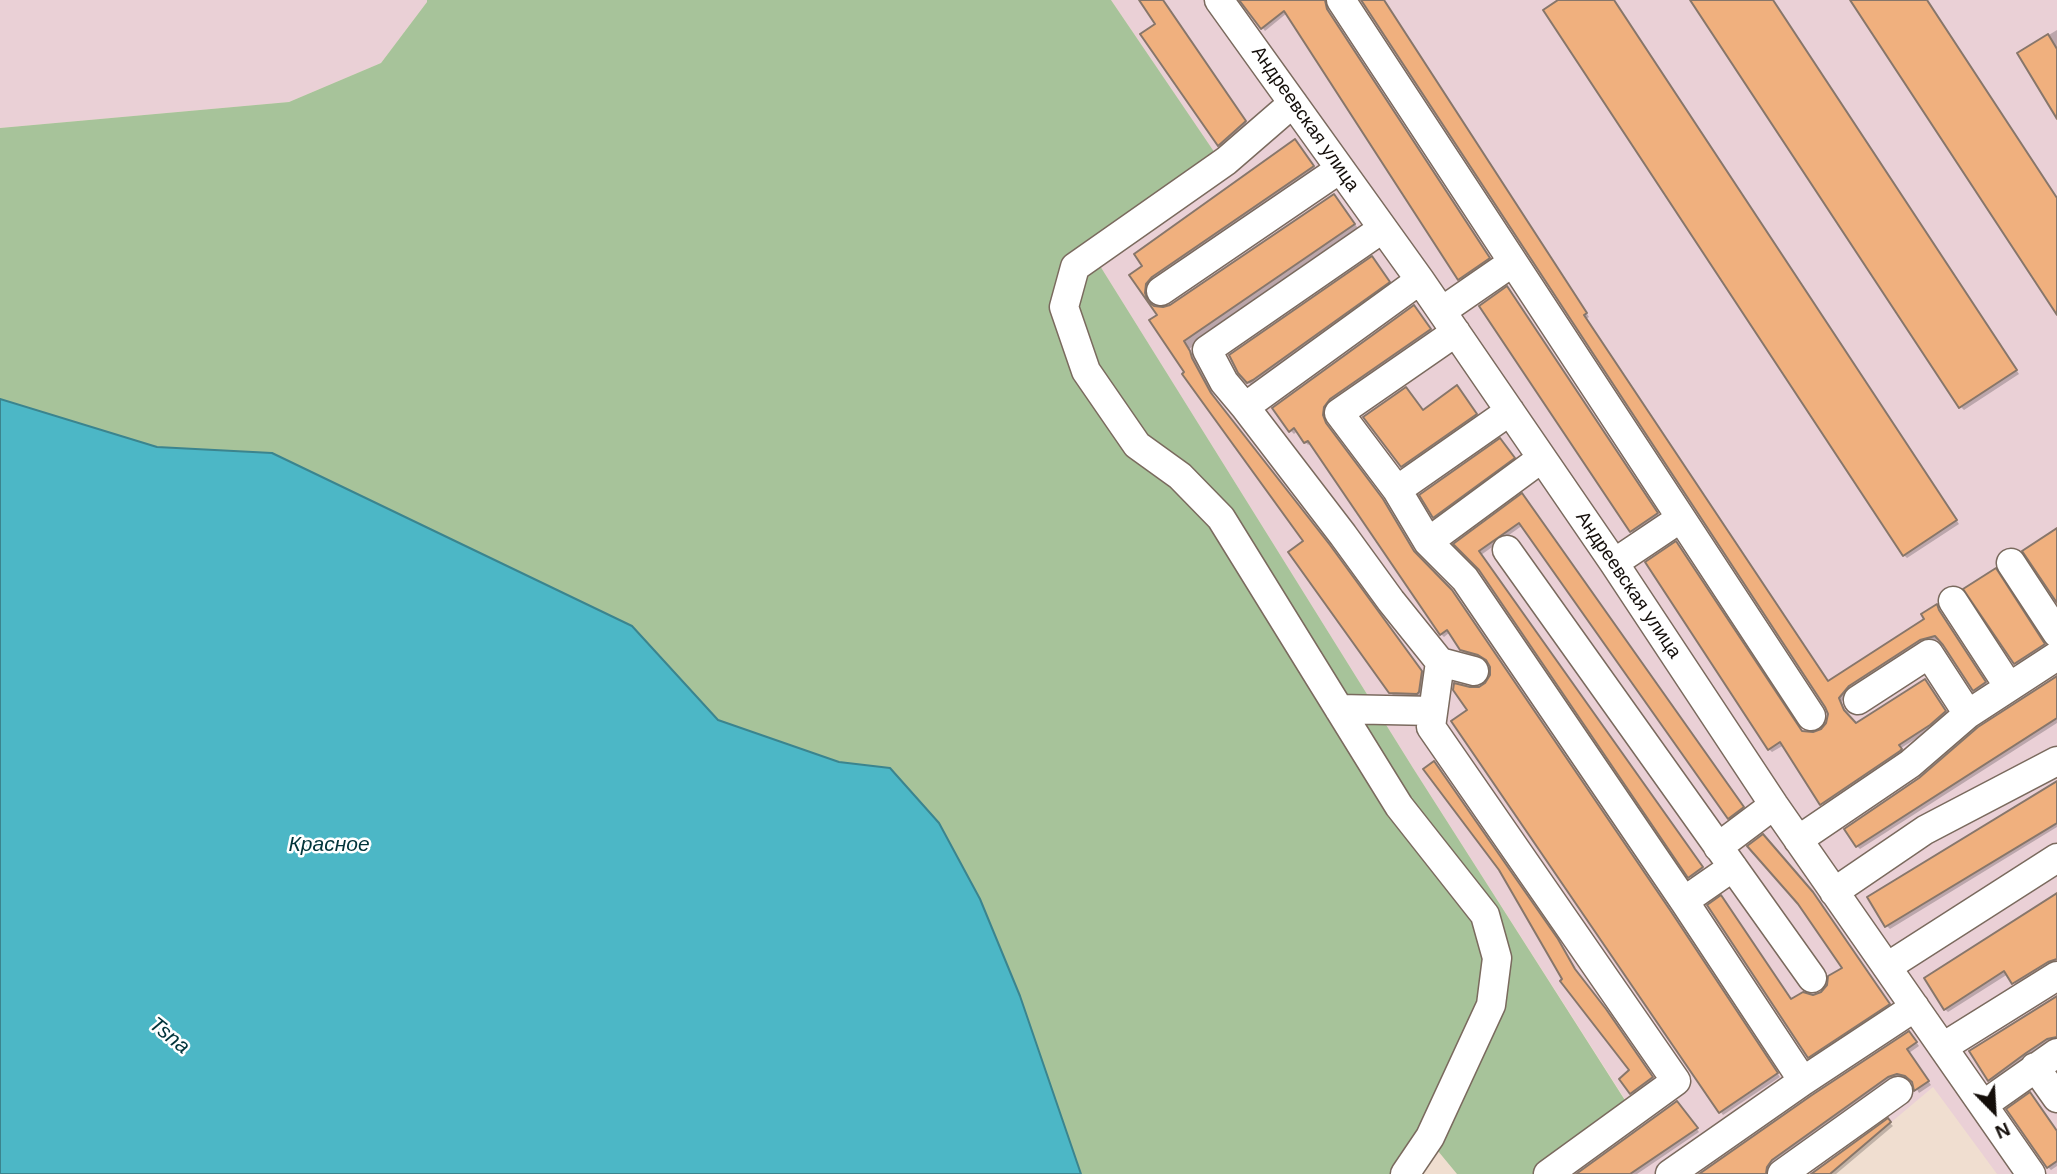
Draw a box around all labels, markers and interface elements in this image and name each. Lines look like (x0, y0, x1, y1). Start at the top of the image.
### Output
street label: Андреевская улица (1246, 42, 1364, 196)
street label: Андреевская улица (1570, 507, 1686, 663)
water label: Красное (288, 832, 370, 858)
water label: Tsna (144, 1012, 194, 1060)
north arrow (1959, 1076, 2029, 1146)
text: N (1992, 1118, 2013, 1143)

